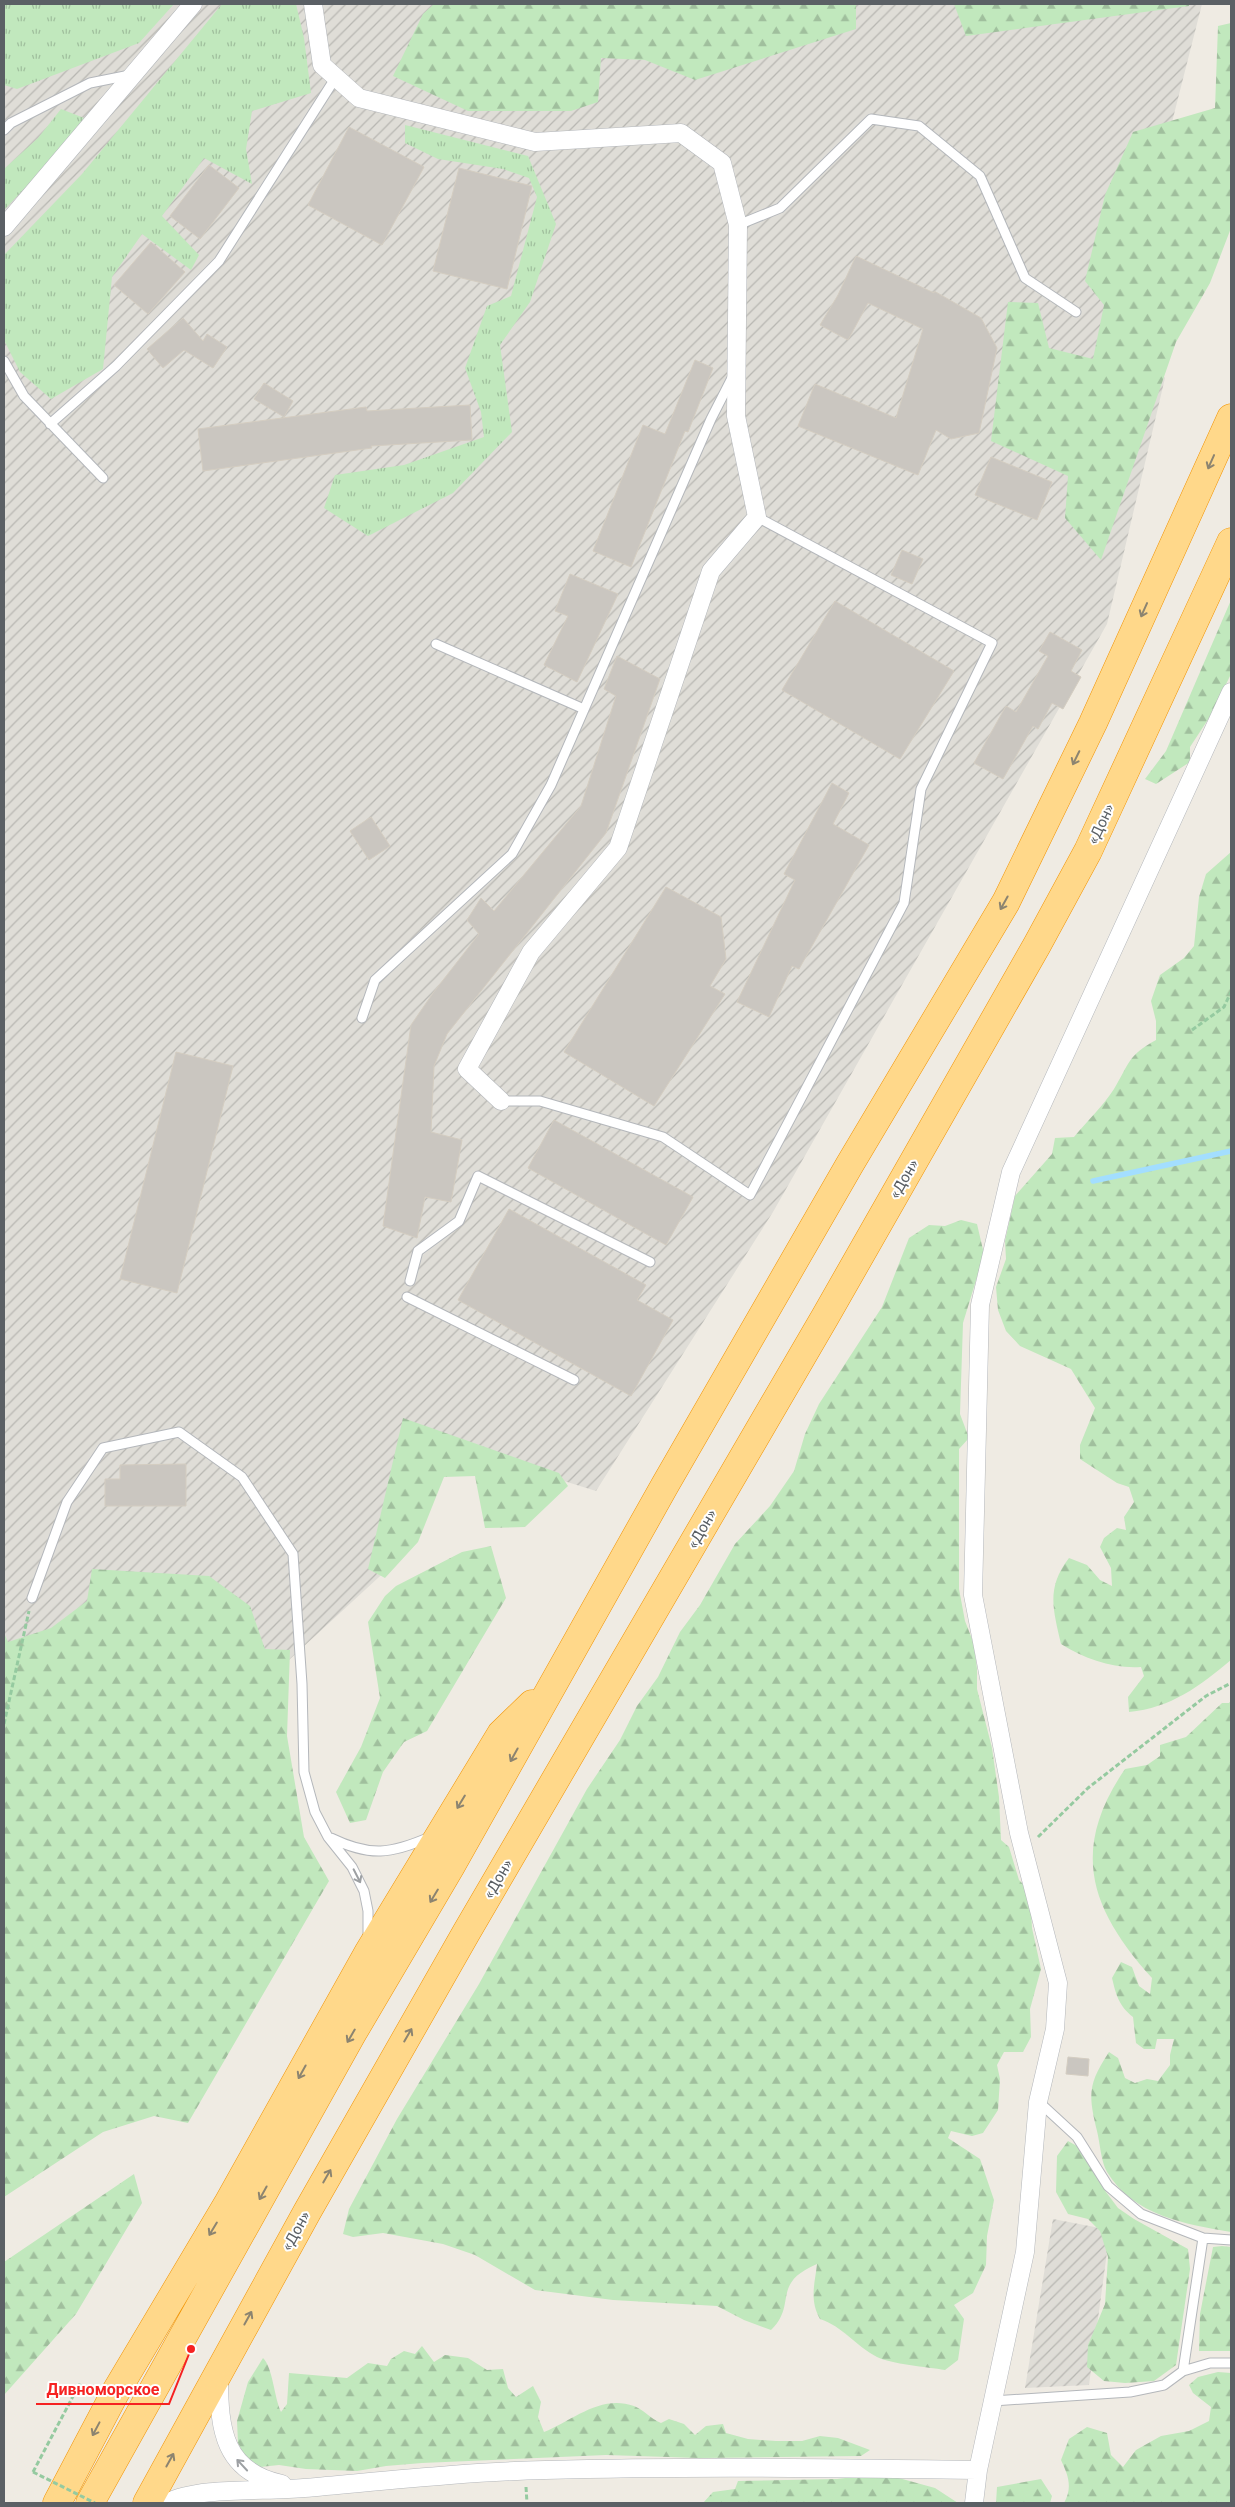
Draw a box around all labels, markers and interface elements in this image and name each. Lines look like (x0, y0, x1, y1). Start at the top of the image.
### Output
one-way arrow (1206, 454, 1216, 469)
one-way arrow (1139, 602, 1149, 617)
one-way arrow (1071, 750, 1080, 765)
street label: «Дон» (1084, 801, 1118, 847)
one-way arrow (999, 896, 1009, 910)
street label: «Дон» (886, 1156, 922, 1202)
street label: «Дон» (684, 1506, 720, 1552)
one-way arrow (508, 1747, 518, 1761)
one-way arrow (456, 1794, 466, 1808)
street label: «Дон» (480, 1856, 516, 1902)
one-way arrow (352, 1869, 362, 1884)
one-way arrow (428, 1888, 438, 1902)
one-way arrow (403, 2027, 413, 2042)
one-way arrow (346, 2028, 356, 2043)
one-way arrow (297, 2064, 306, 2079)
one-way arrow (323, 2169, 333, 2183)
one-way arrow (258, 2185, 268, 2200)
street label: «Дон» (278, 2208, 314, 2254)
one-way arrow (208, 2221, 218, 2235)
one-way arrow (243, 2310, 253, 2325)
callout: Дивноморское (36, 2373, 169, 2404)
text: Дивноморское (47, 2380, 160, 2399)
one-way arrow (91, 2422, 101, 2437)
one-way arrow (166, 2454, 176, 2468)
one-way arrow (236, 2459, 248, 2471)

